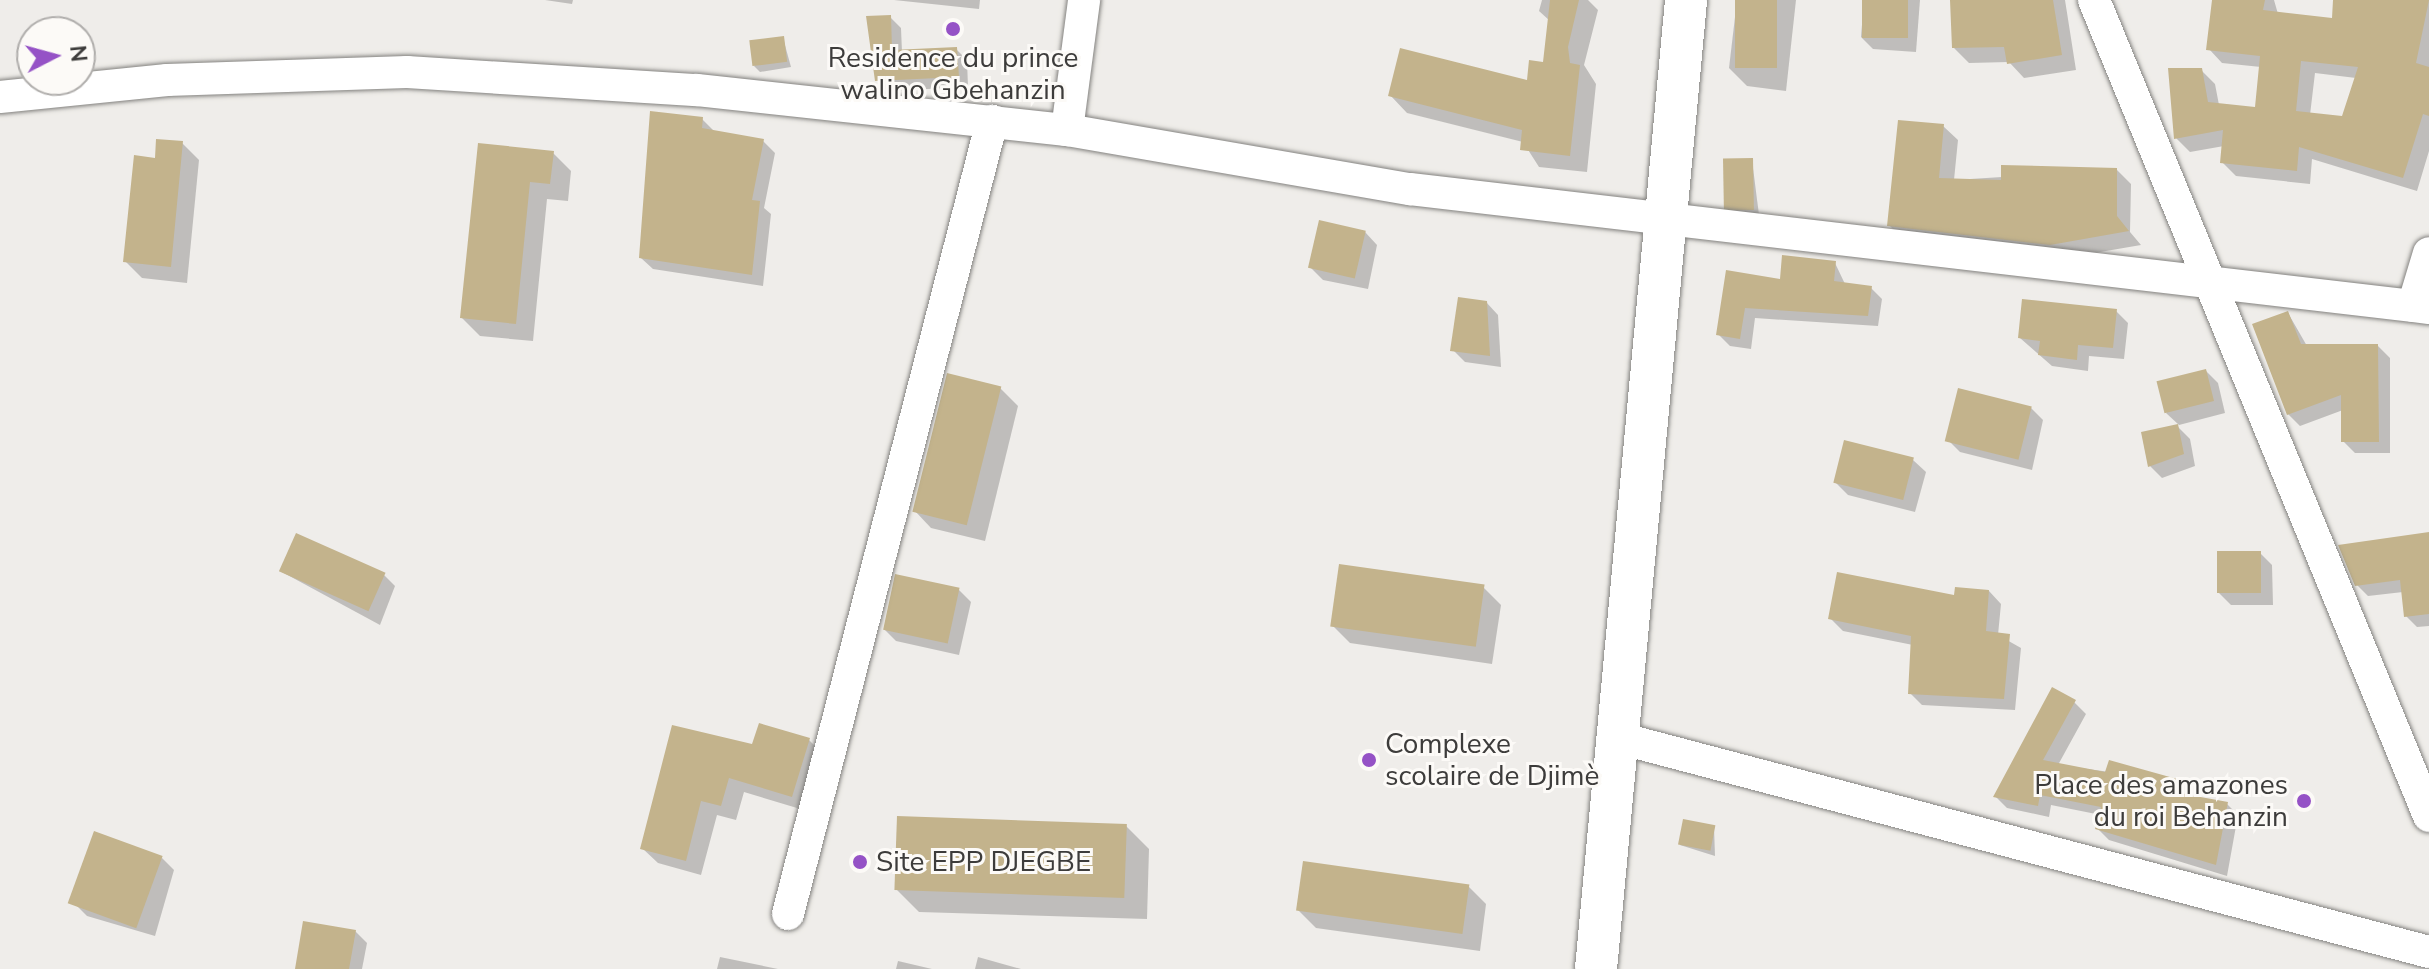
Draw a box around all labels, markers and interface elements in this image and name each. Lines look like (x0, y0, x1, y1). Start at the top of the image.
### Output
north arrow (16, 16, 96, 96)
marker: Residence du prince walino Gbehanzin (944, 20, 962, 38)
place label: Residence du prince walino Gbehanzin (828, 41, 1078, 107)
text: N (62, 44, 94, 63)
place label: Complexe scolaire de Djimè (1385, 727, 1599, 793)
marker: Complexe scolaire de Djimè (1360, 751, 1378, 769)
place label: Place des amazones du roi Behanzin (2034, 768, 2288, 834)
marker: Place des amazones du roi Behanzin (2295, 792, 2313, 810)
place label: Site EPP DJEGBE (876, 845, 1091, 879)
marker: Site EPP DJEGBE (851, 853, 869, 871)

